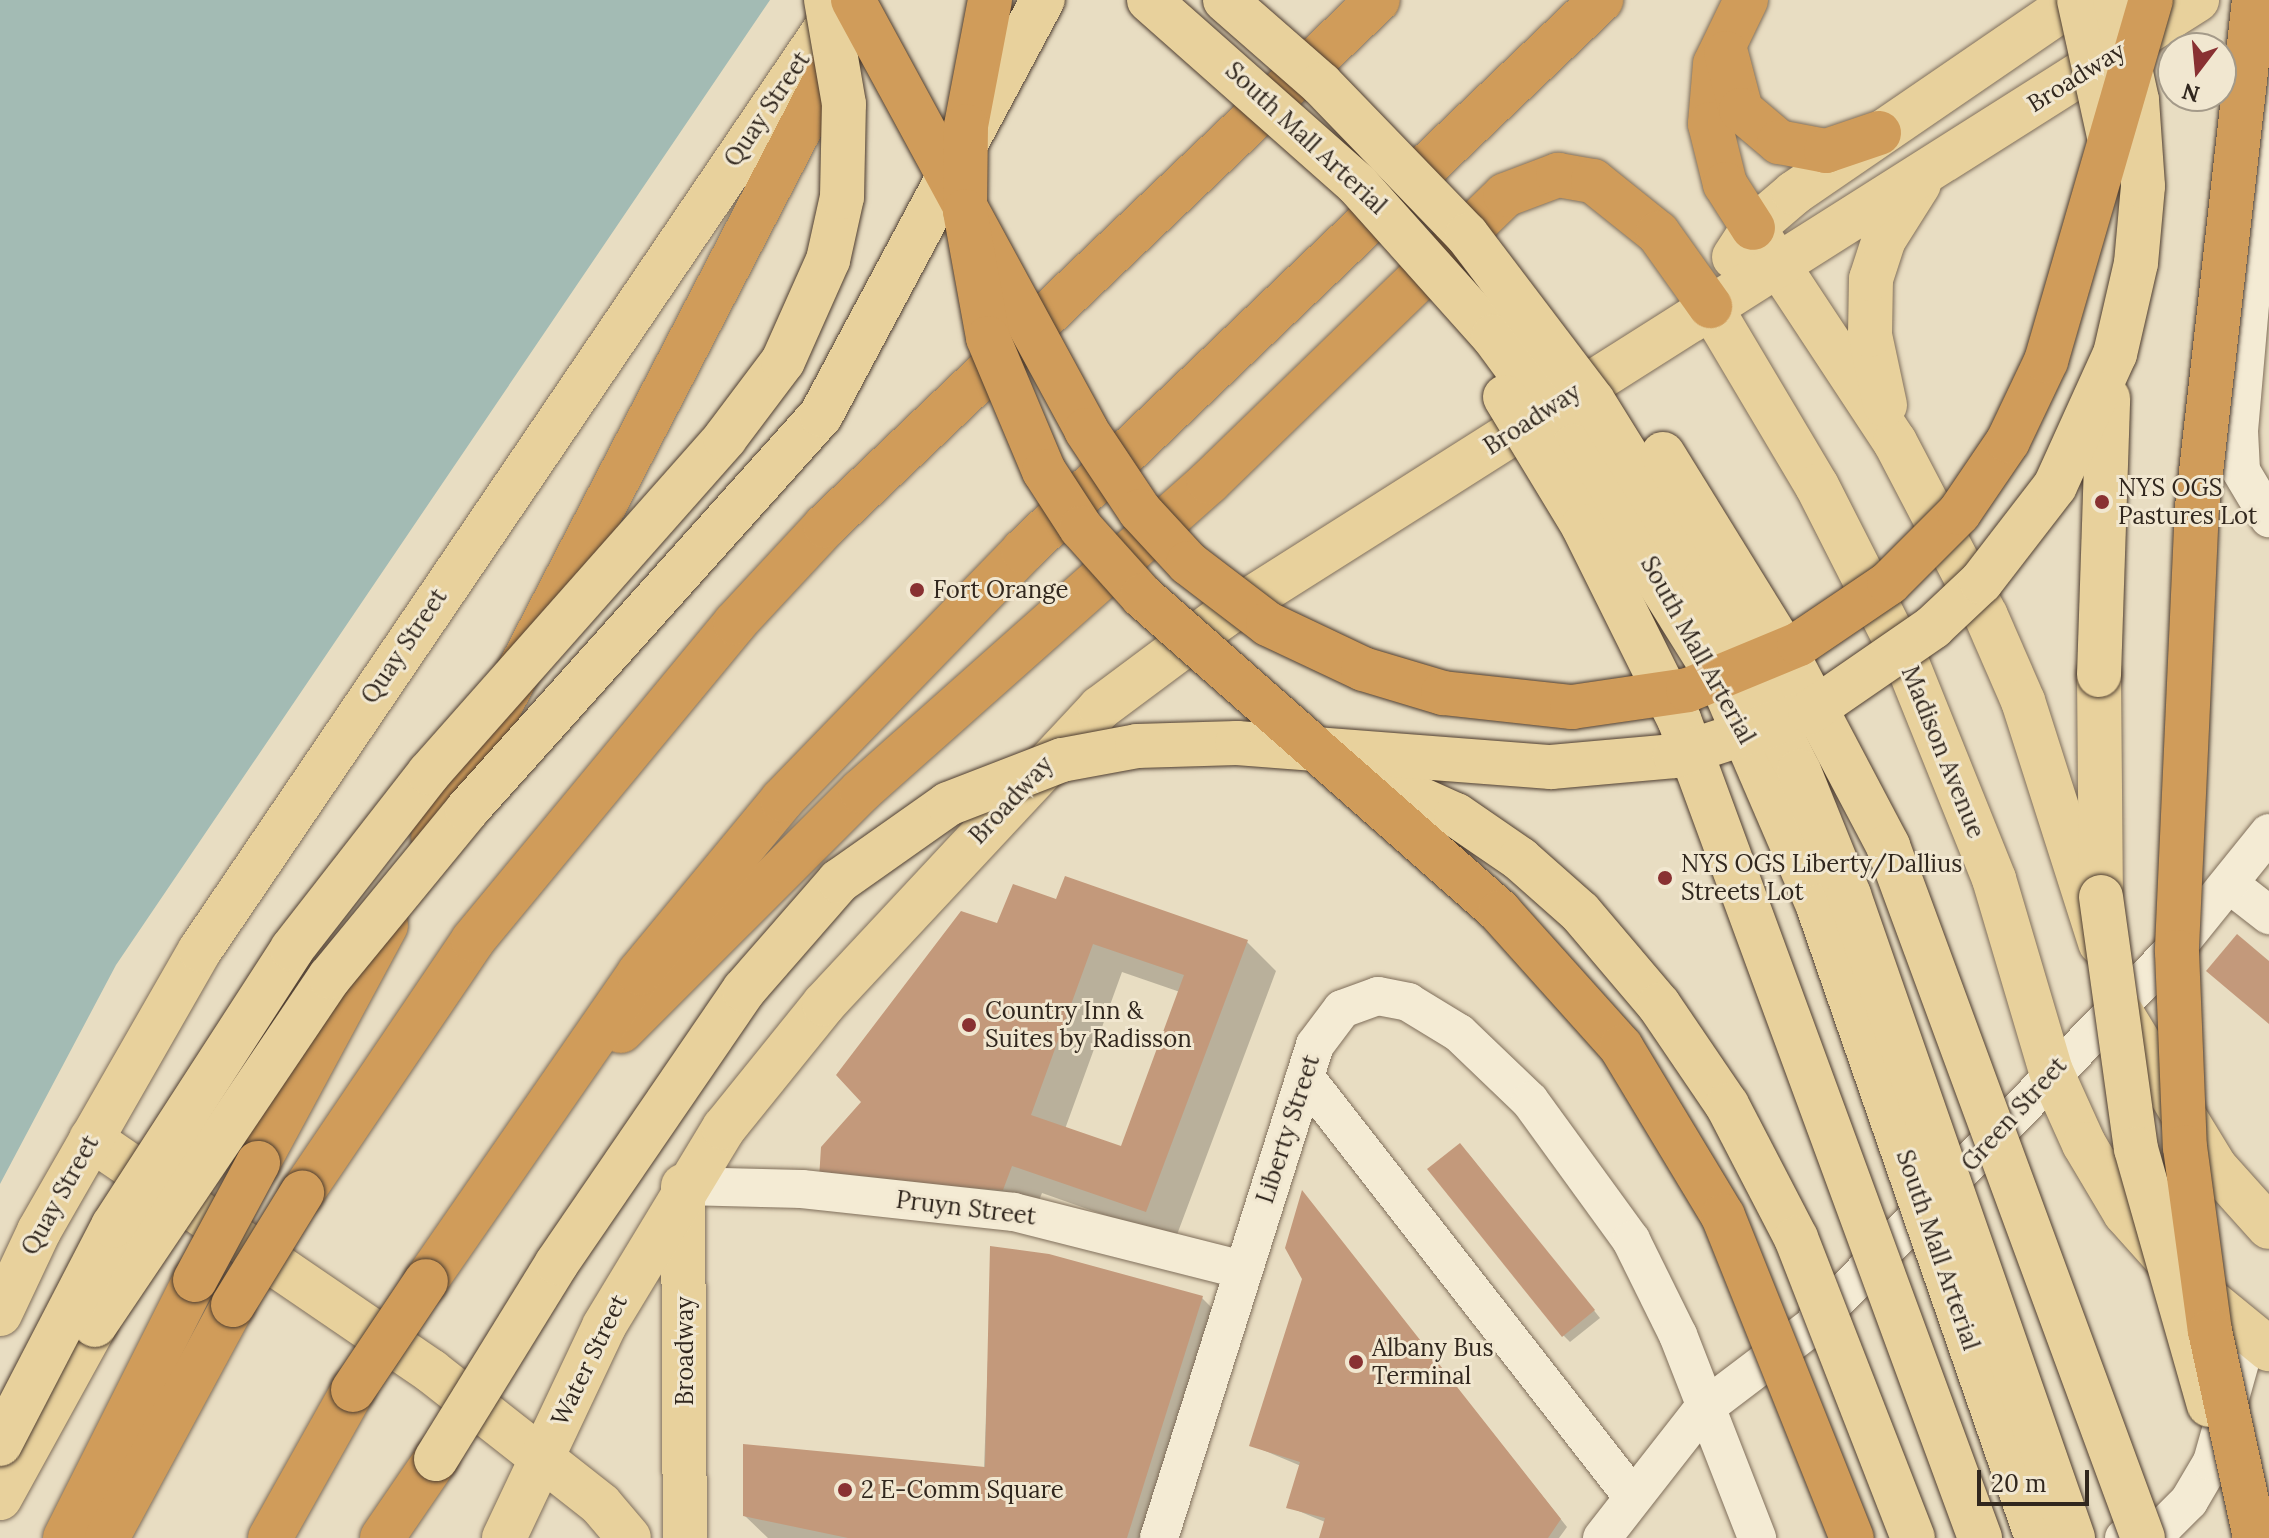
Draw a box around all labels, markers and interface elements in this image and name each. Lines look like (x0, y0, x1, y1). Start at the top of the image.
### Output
north arrow (2157, 32, 2237, 112)
street label: Broadway (2022, 36, 2130, 118)
street label: Quay Street (718, 46, 816, 172)
street label: South Mall Arterial (1220, 56, 1392, 220)
text: N (2179, 77, 2203, 109)
street label: Broadway (1478, 377, 1586, 461)
place label: NYS OGS Pastures Lot (2118, 474, 2257, 530)
marker: NYS OGS Pastures Lot (2093, 493, 2111, 511)
street label: South Mall Arterial (1635, 551, 1761, 749)
place label: Fort Orange (933, 576, 1068, 604)
marker: Fort Orange (908, 581, 926, 599)
street label: Quay Street (355, 583, 453, 709)
street label: Madison Avenue (1895, 662, 1991, 842)
street label: Broadway (963, 750, 1059, 850)
place label: NYS OGS Liberty/Dallius Streets Lot (1681, 850, 1962, 906)
marker: NYS OGS Liberty/Dallius Streets Lot (1656, 869, 1674, 887)
place label: Country Inn & Suites by Radisson (985, 997, 1192, 1053)
marker: Country Inn & Suites by Radisson (960, 1016, 978, 1034)
street label: Liberty Street (1250, 1051, 1326, 1207)
street label: Green Street (1955, 1051, 2073, 1177)
street label: Quay Street (15, 1130, 105, 1260)
street label: South Mall Arterial (1890, 1146, 1986, 1354)
street label: Pruyn Street (894, 1185, 1038, 1231)
street label: Water Street (545, 1290, 633, 1430)
street label: Broadway (671, 1296, 699, 1406)
place label: Albany Bus Terminal (1372, 1334, 1493, 1390)
marker: Albany Bus Terminal (1347, 1353, 1365, 1371)
scale bar (1981, 1454, 2093, 1504)
text: 20 m (1991, 1468, 2047, 1499)
place label: 2 E-Comm Square (861, 1476, 1064, 1504)
marker: 2 E-Comm Square (836, 1481, 854, 1499)

